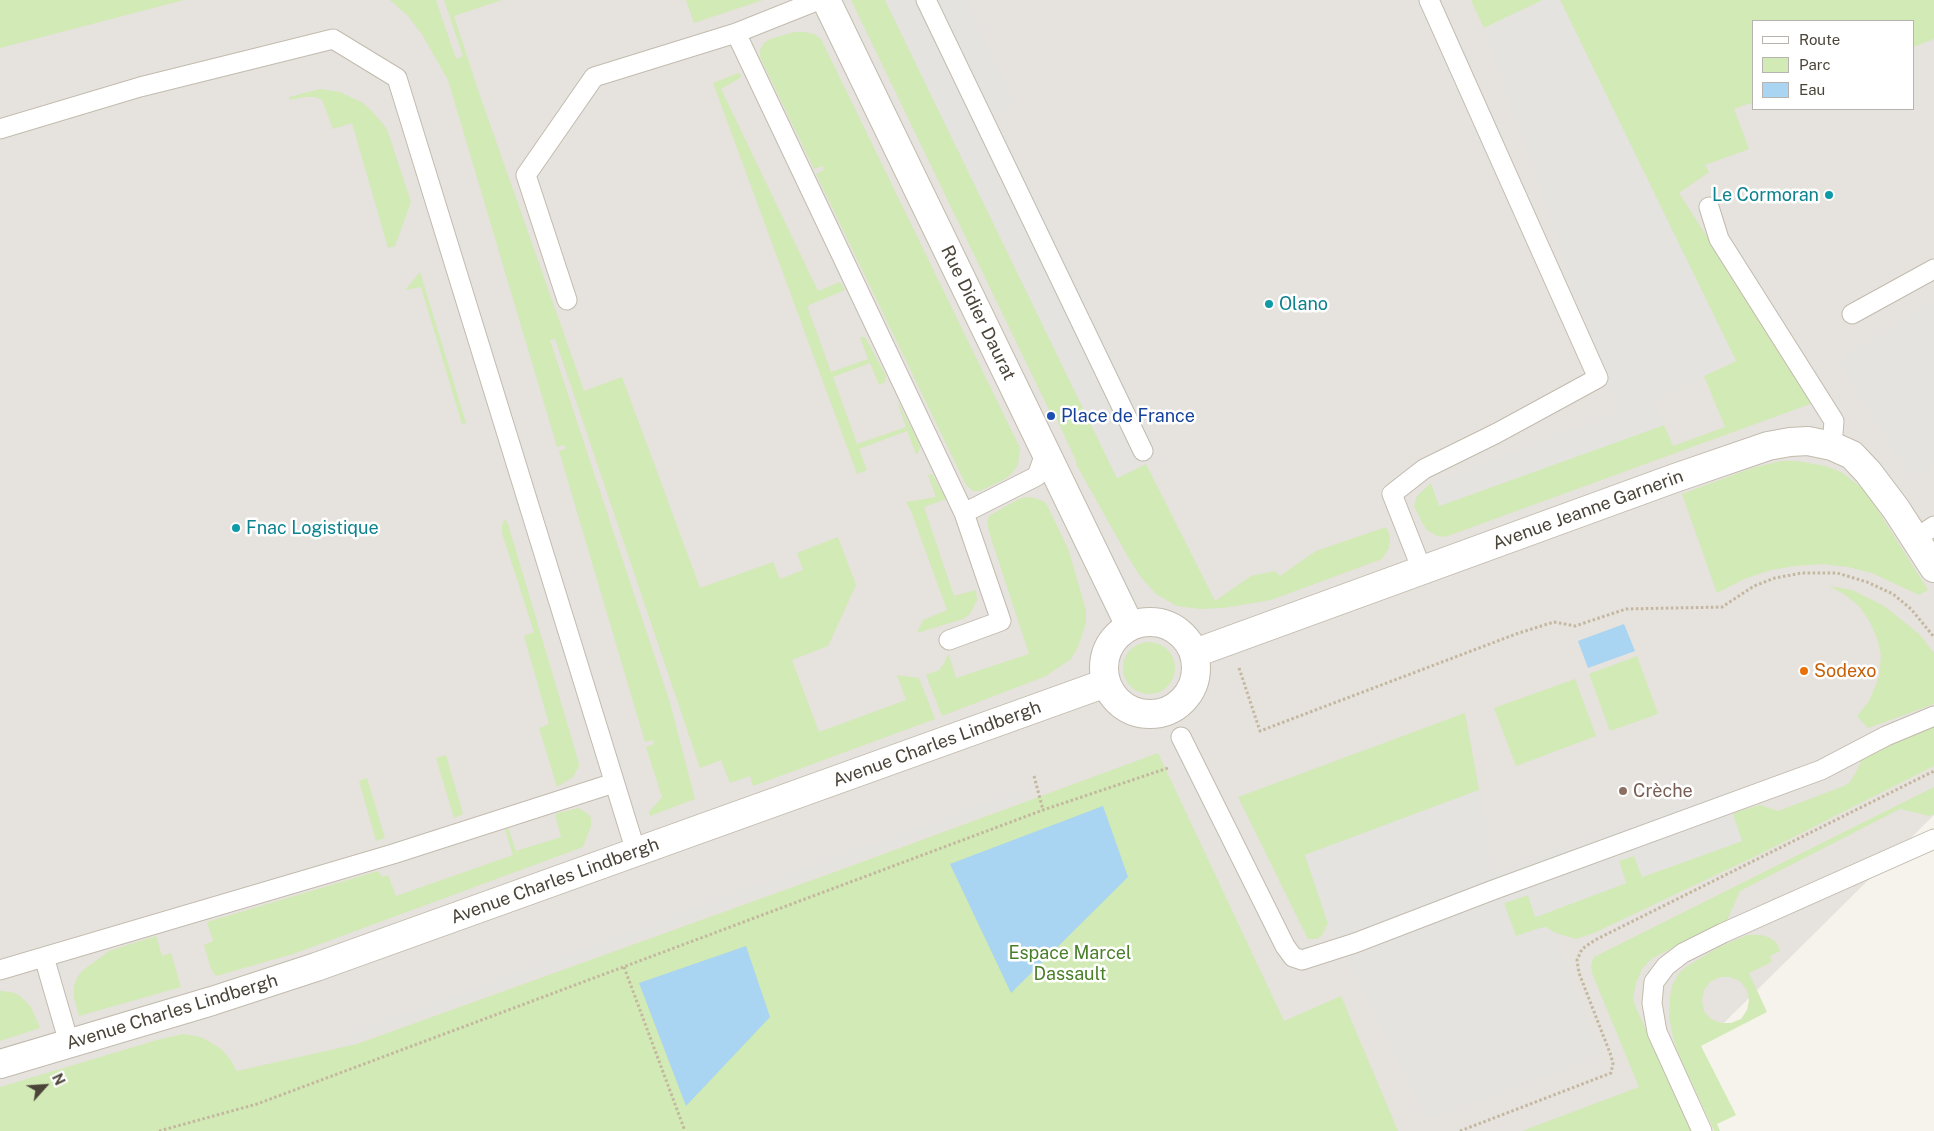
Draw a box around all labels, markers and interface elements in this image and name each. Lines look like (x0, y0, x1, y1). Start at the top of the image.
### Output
legend (1752, 20, 1914, 110)
text: Route (1799, 31, 1840, 48)
text: Parc (1799, 56, 1831, 73)
text: Eau (1799, 81, 1825, 98)
place label: Le Cormoran (1712, 184, 1819, 206)
marker: Le Cormoran (1823, 189, 1835, 201)
street label: Rue Didier Daurat (936, 242, 1020, 384)
place label: Olano (1279, 293, 1328, 315)
marker: Olano (1263, 298, 1275, 310)
place label: Place de France (1061, 405, 1195, 427)
marker: Place de France (1045, 410, 1057, 422)
street label: Avenue Jeanne Garnerin (1490, 465, 1686, 555)
place label: Fnac Logistique (246, 517, 379, 539)
marker: Fnac Logistique (230, 522, 242, 534)
place label: Sodexo (1814, 660, 1877, 682)
marker: Sodexo (1798, 665, 1810, 677)
street label: Avenue Charles Lindbergh (830, 696, 1044, 792)
place label: Crèche (1633, 780, 1693, 802)
marker: Crèche (1617, 785, 1629, 797)
street label: Avenue Charles Lindbergh (448, 833, 662, 929)
park label: Espace Marcel Dassault (1008, 942, 1132, 984)
street label: Avenue Charles Lindbergh (64, 970, 280, 1054)
north arrow (20, 1061, 70, 1111)
text: N (49, 1071, 68, 1088)

